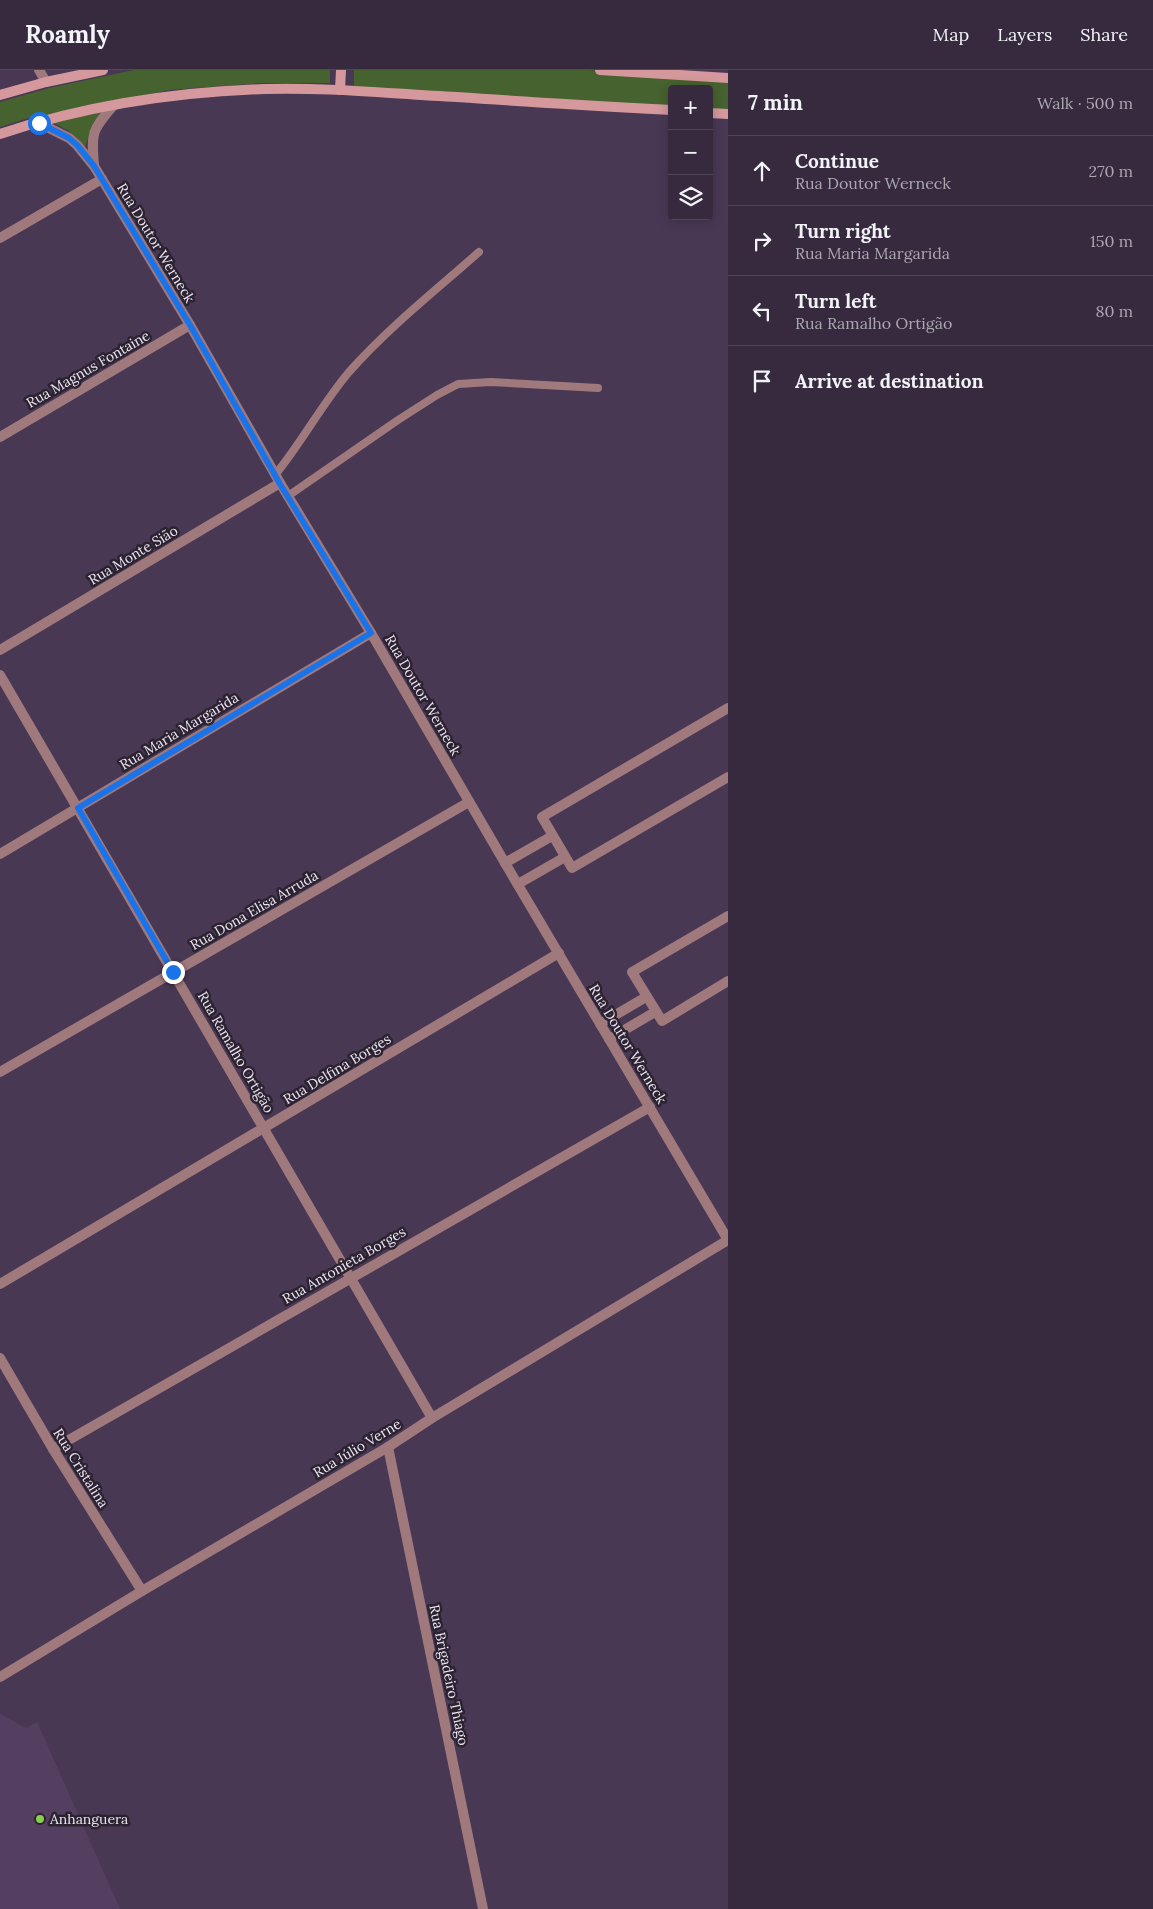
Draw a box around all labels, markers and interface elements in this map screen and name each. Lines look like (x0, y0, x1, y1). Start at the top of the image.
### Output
text: Roamly (25, 19, 110, 50)
text: Map (933, 23, 969, 46)
text: Layers (997, 23, 1052, 46)
text: Share (1080, 23, 1128, 46)
map controls (668, 85, 713, 220)
button: + (668, 85, 713, 130)
text: 7 min (748, 89, 803, 116)
text: Walk · 500 m (1037, 93, 1133, 113)
route start (28, 112, 51, 135)
button: − (668, 130, 713, 175)
text: Continue (795, 149, 879, 173)
icon: ahead (748, 157, 776, 185)
text: 270 m (1089, 161, 1133, 181)
text: Rua Doutor Werneck (795, 173, 951, 193)
button: layers (668, 175, 713, 220)
street label: Rua Doutor Werneck (113, 180, 199, 307)
text: Turn right (795, 219, 891, 243)
icon: right (748, 227, 776, 255)
text: 150 m (1090, 231, 1133, 251)
text: Rua Maria Margarida (795, 243, 950, 263)
text: Turn left (795, 289, 876, 313)
icon: left (748, 297, 776, 325)
text: 80 m (1096, 301, 1133, 321)
text: Rua Ramalho Ortigão (795, 313, 952, 333)
street label: Rua Magnus Fontaine (23, 326, 153, 412)
icon: arrive (748, 367, 776, 395)
text: Arrive at destination (795, 369, 984, 393)
street label: Rua Monte Sião (85, 521, 181, 589)
street label: Rua Doutor Werneck (381, 631, 465, 759)
street label: Rua Maria Margarida (116, 688, 242, 774)
street label: Rua Dona Elisa Arruda (187, 866, 321, 954)
route end (162, 961, 185, 984)
street label: Rua Doutor Werneck (585, 981, 671, 1108)
street label: Rua Ramalho Ortigão (194, 988, 278, 1116)
street label: Rua Delfina Borges (280, 1030, 394, 1108)
street label: Rua Antonieta Borges (279, 1222, 409, 1308)
street label: Rua Júlio Verne (310, 1414, 405, 1481)
street label: Rua Cristalina (49, 1425, 113, 1511)
street label: Rua Brigadeiro Thiago (425, 1603, 473, 1747)
place label: Anhanguera (49, 1810, 128, 1828)
marker: Anhanguera (34, 1813, 46, 1825)

